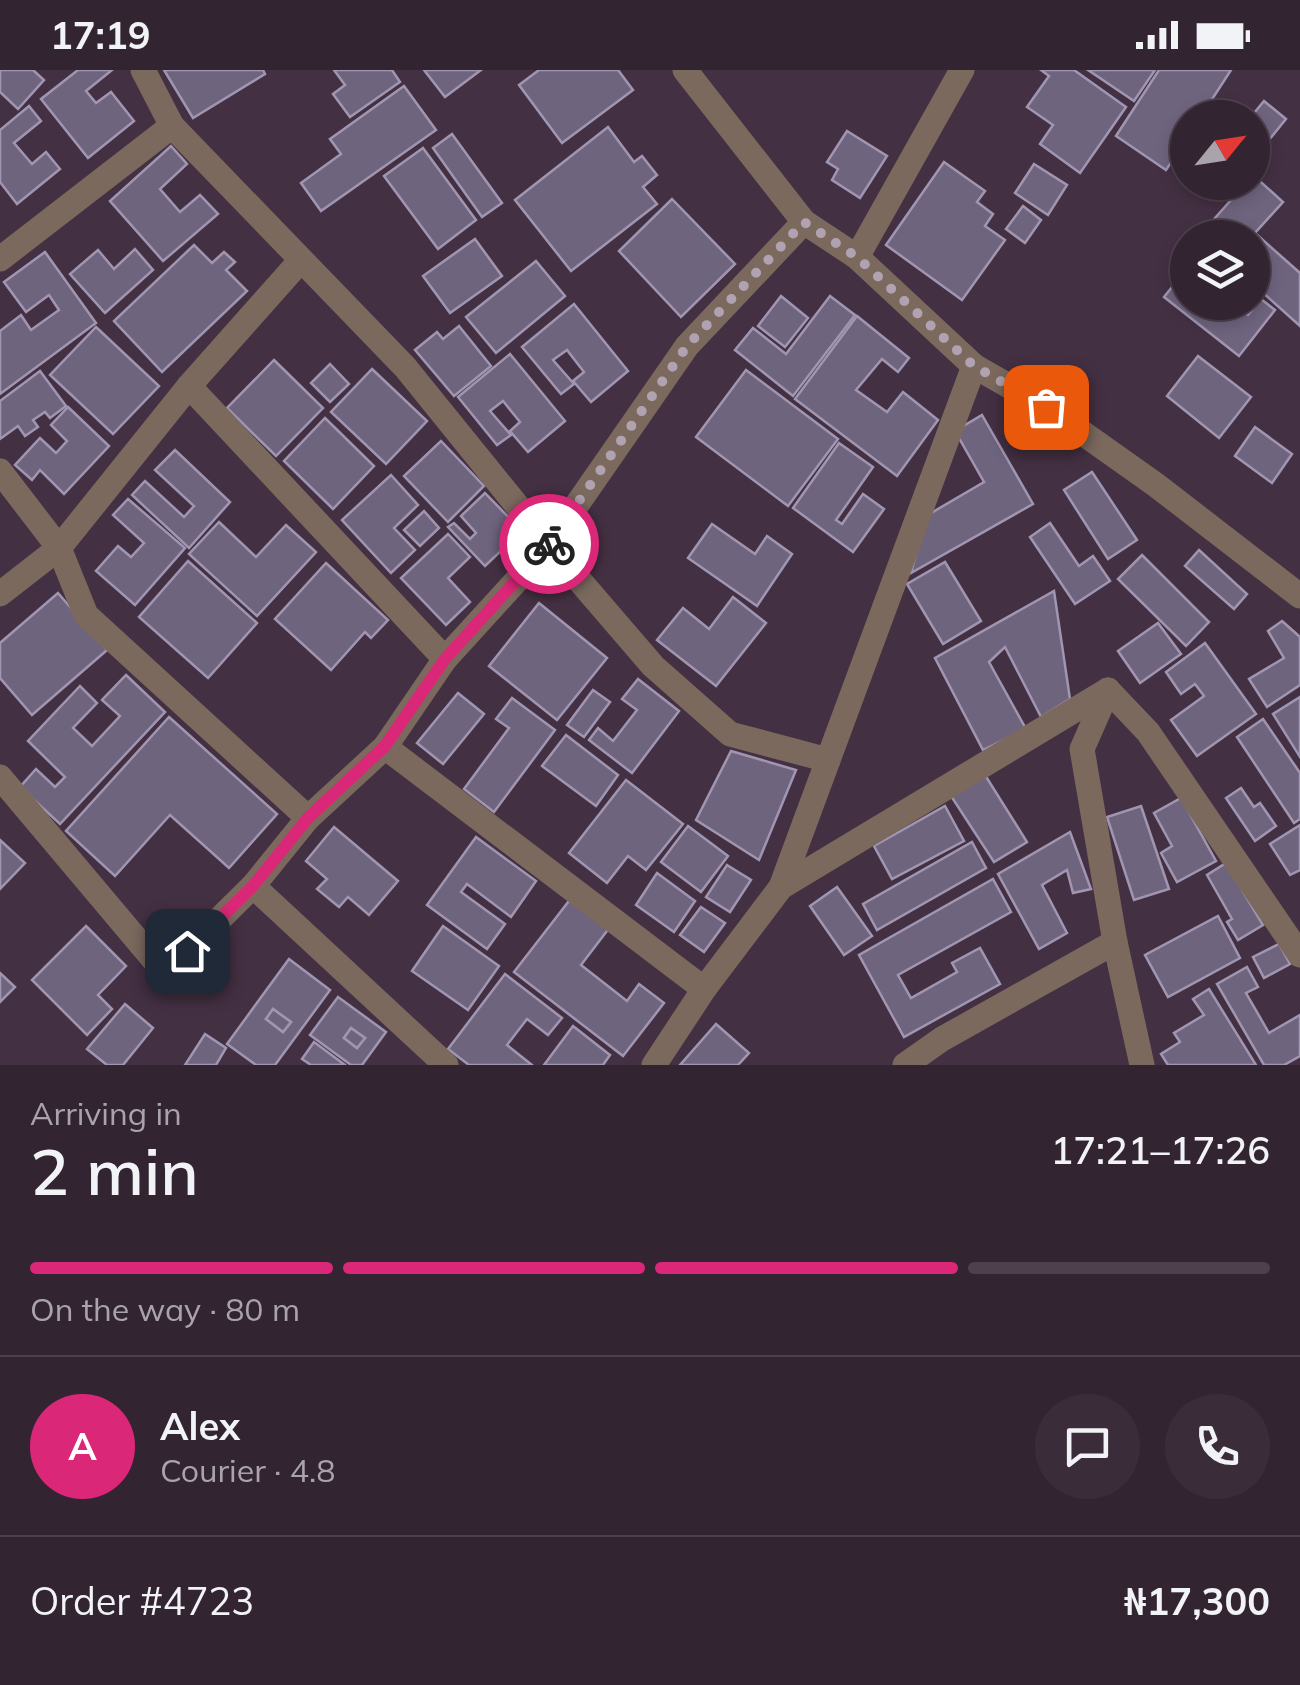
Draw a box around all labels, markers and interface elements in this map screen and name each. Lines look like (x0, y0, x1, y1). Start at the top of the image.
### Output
text: 17:19 (50, 11, 151, 59)
north arrow (1170, 100, 1270, 200)
map controls (1170, 100, 1270, 320)
button: layers (1170, 220, 1270, 320)
pin (1004, 365, 1089, 450)
icon: bag (1019, 380, 1074, 435)
courier (499, 494, 599, 594)
icon: bike (522, 517, 577, 572)
pin (145, 909, 230, 994)
icon: home (160, 924, 215, 979)
text: Arriving in (30, 1093, 182, 1133)
text: 17:21–17:26 (1050, 1126, 1270, 1174)
text: 2 min (30, 1130, 199, 1211)
text: On the way · 80 m (30, 1289, 300, 1329)
button: chat (1035, 1394, 1140, 1499)
button: phone (1165, 1394, 1270, 1499)
text: Alex (160, 1402, 240, 1450)
text: A (68, 1422, 97, 1470)
text: Courier · 4.8 (160, 1450, 336, 1490)
text: Order #4723 (30, 1577, 254, 1625)
text: ₦17,300 (1124, 1577, 1270, 1625)

